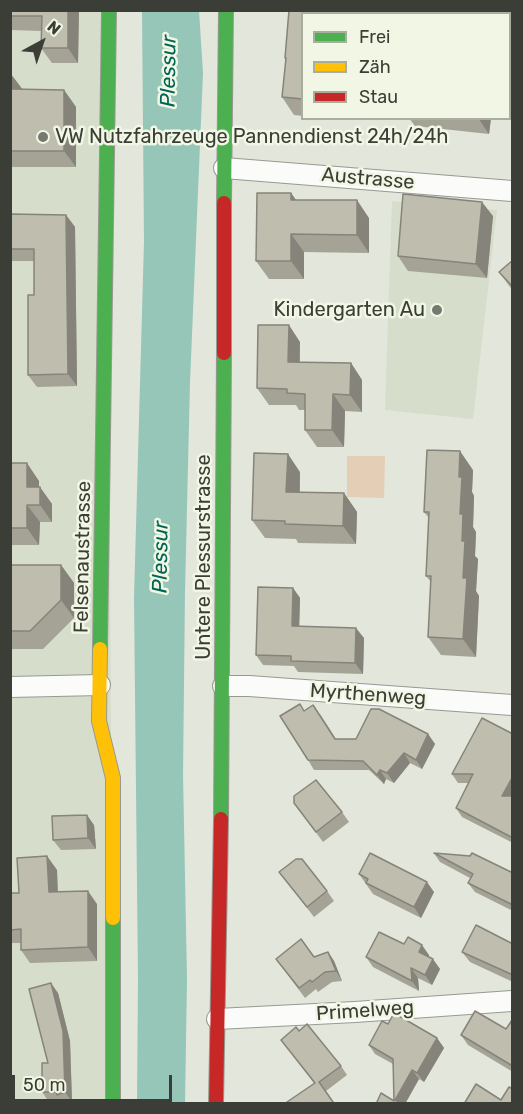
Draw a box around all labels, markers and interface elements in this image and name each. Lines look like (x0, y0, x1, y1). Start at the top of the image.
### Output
north arrow (12, 12, 72, 72)
legend (301, 12, 511, 120)
text: N (43, 17, 64, 39)
text: Frei (359, 26, 390, 48)
water label: Plessur (156, 35, 182, 107)
text: Zäh (359, 56, 391, 78)
text: Stau (359, 86, 398, 108)
place label: VW Nutzfahrzeuge Pannendienst 24h/24h (55, 125, 449, 149)
marker: VW Nutzfahrzeuge Pannendienst 24h/24h (36, 130, 50, 144)
street label: Austrasse (320, 163, 416, 195)
place label: Kindergarten Au (274, 298, 425, 322)
marker: Kindergarten Au (430, 303, 444, 317)
street label: Untere Plessurstrasse (192, 454, 216, 660)
street label: Felsenaustrasse (70, 481, 96, 633)
water label: Plessur (148, 521, 174, 593)
street label: Myrthenweg (309, 679, 427, 711)
street label: Primelweg (315, 996, 415, 1026)
scale bar (15, 1063, 176, 1101)
text: 50 m (23, 1074, 66, 1096)

